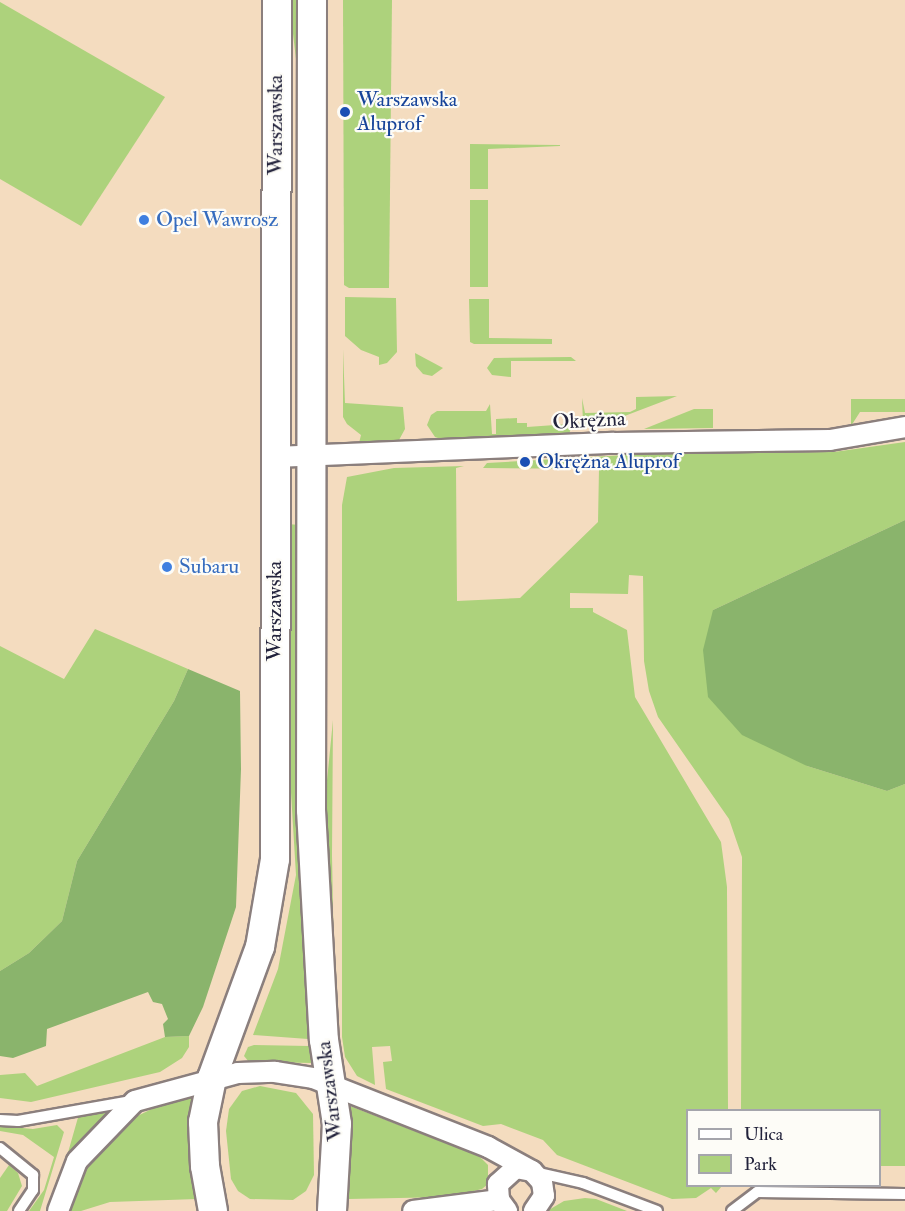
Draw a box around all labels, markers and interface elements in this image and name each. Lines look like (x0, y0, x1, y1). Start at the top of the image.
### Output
street label: Warszawska (263, 75, 289, 175)
place label: Warszawska Aluprof (357, 87, 457, 137)
marker: Warszawska Aluprof (338, 105, 352, 119)
place label: Opel Wawrosz (156, 207, 278, 233)
marker: Opel Wawrosz (137, 213, 151, 227)
street label: Okrężna (552, 407, 626, 435)
place label: Okrężna Aluprof (537, 449, 679, 475)
marker: Okrężna Aluprof (518, 455, 532, 469)
place label: Subaru (179, 554, 239, 580)
marker: Subaru (160, 560, 174, 574)
street label: Warszawska (262, 561, 288, 661)
street label: Warszawska (311, 1040, 349, 1142)
legend (686, 1109, 881, 1187)
text: Ulica (744, 1123, 783, 1146)
text: Park (744, 1153, 777, 1176)

